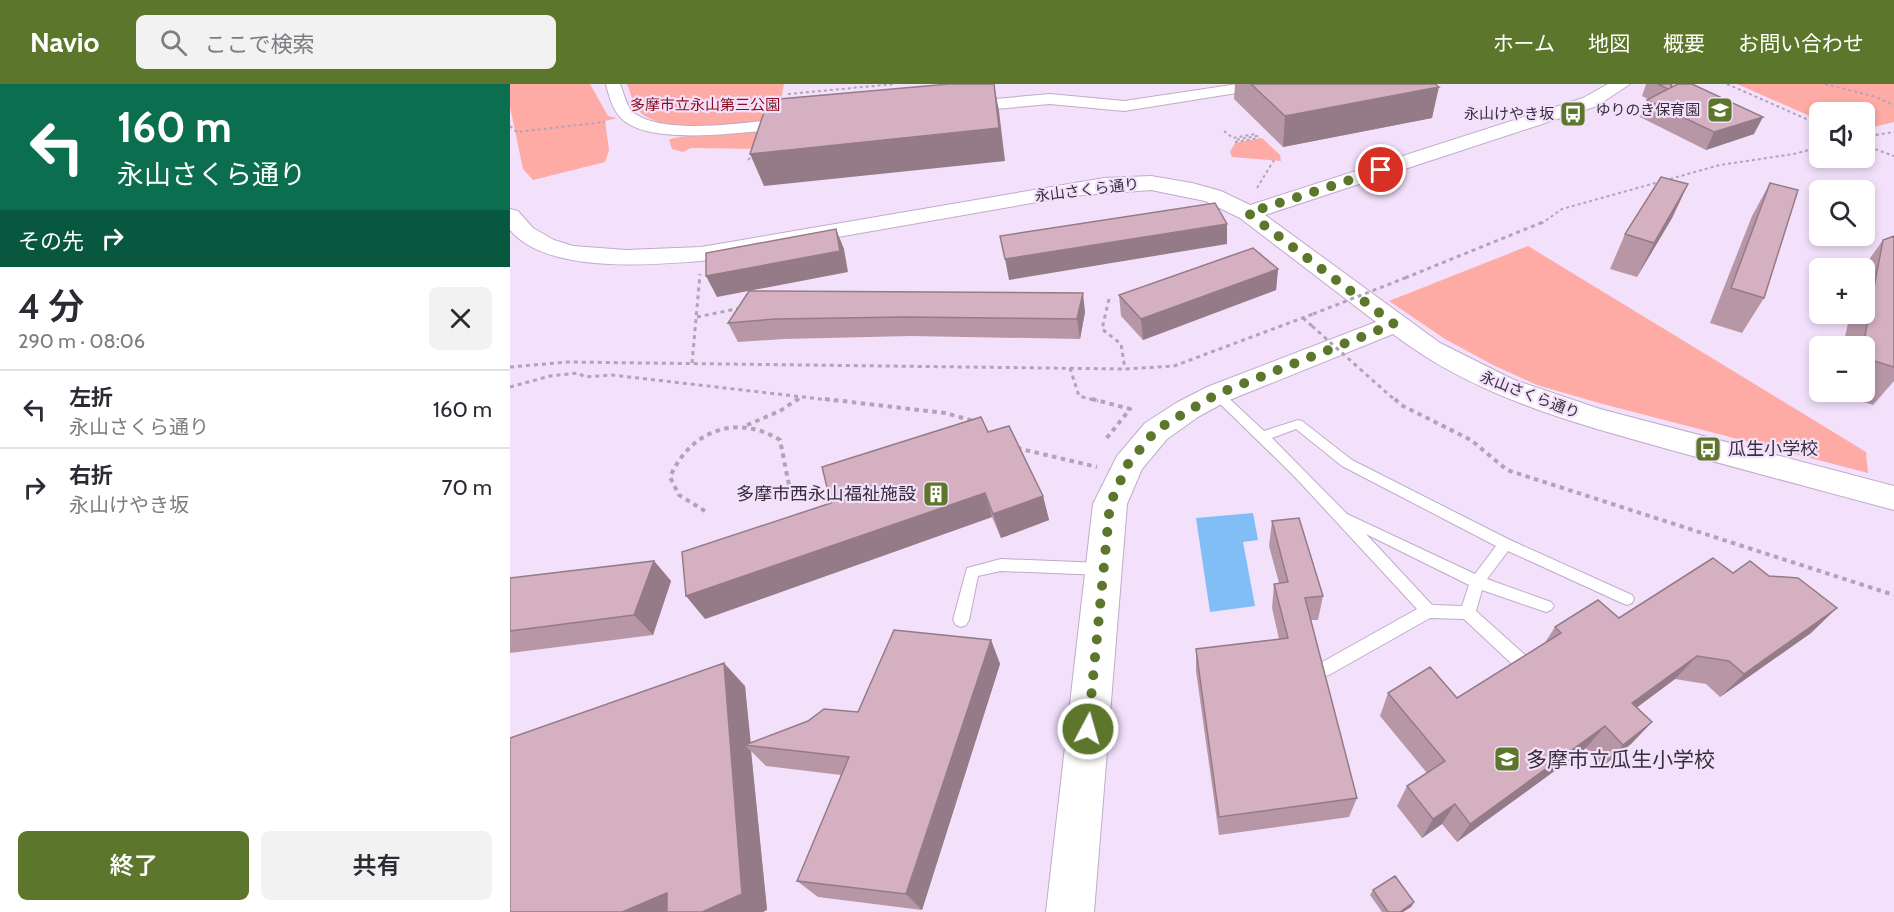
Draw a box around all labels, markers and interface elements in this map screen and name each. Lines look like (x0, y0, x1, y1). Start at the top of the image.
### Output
search box (136, 15, 556, 69)
text: Navio (30, 25, 100, 59)
icon: search (157, 26, 190, 59)
text: ここで検索 (205, 31, 315, 58)
text: ホーム (1493, 31, 1555, 56)
text: 地図 (1588, 31, 1630, 56)
text: 概要 (1663, 31, 1705, 56)
text: お問い合わせ (1738, 31, 1864, 56)
school or university icon: ゆりのき保育園 (1705, 95, 1735, 125)
park label: 多摩市立永山第三公園 (630, 96, 780, 114)
bus stop icon: 永山けやき坂 (1558, 99, 1588, 129)
text: 160 m (117, 101, 232, 153)
place label: ゆりのき保育園 (1595, 101, 1700, 119)
map controls (1809, 102, 1875, 402)
button: sound (1809, 102, 1875, 168)
place label: 永山けやき坂 (1464, 105, 1554, 123)
icon: left (18, 108, 96, 186)
pin (1355, 144, 1406, 195)
icon: arrive (1364, 153, 1397, 186)
text: 永山さくら通り (117, 158, 306, 191)
street label: 永山さくら通り (1034, 175, 1140, 205)
button: search (1809, 180, 1875, 246)
icon: right (96, 222, 129, 255)
text: その先 (18, 228, 84, 255)
button: + (1809, 258, 1875, 324)
text: 4 分 (18, 284, 84, 328)
button: close (429, 287, 492, 350)
text: 290 m · 08:06 (18, 329, 145, 353)
button: − (1809, 336, 1875, 402)
street label: 永山さくら通り (1478, 368, 1582, 422)
text: 左折 (69, 384, 113, 411)
icon: left (18, 393, 51, 426)
text: 160 m (433, 396, 492, 423)
text: 永山さくら通り (69, 415, 209, 439)
bus stop icon: 瓜生小学校 (1693, 434, 1723, 464)
place label: 瓜生小学校 (1728, 438, 1818, 460)
text: 右折 (69, 462, 113, 489)
icon: right (18, 471, 51, 504)
text: 70 m (442, 474, 492, 501)
building icon: 多摩市西永山福祉施設 (921, 479, 951, 509)
place label: 多摩市西永山福祉施設 (736, 483, 916, 505)
text: 永山けやき坂 (69, 493, 189, 517)
position arrow (1056, 697, 1120, 761)
school or university icon: 多摩市立瓜生小学校 (1492, 744, 1522, 774)
place label: 多摩市立瓜生小学校 (1526, 747, 1715, 772)
button: 終了 (18, 831, 249, 900)
button: 共有 (261, 831, 492, 900)

